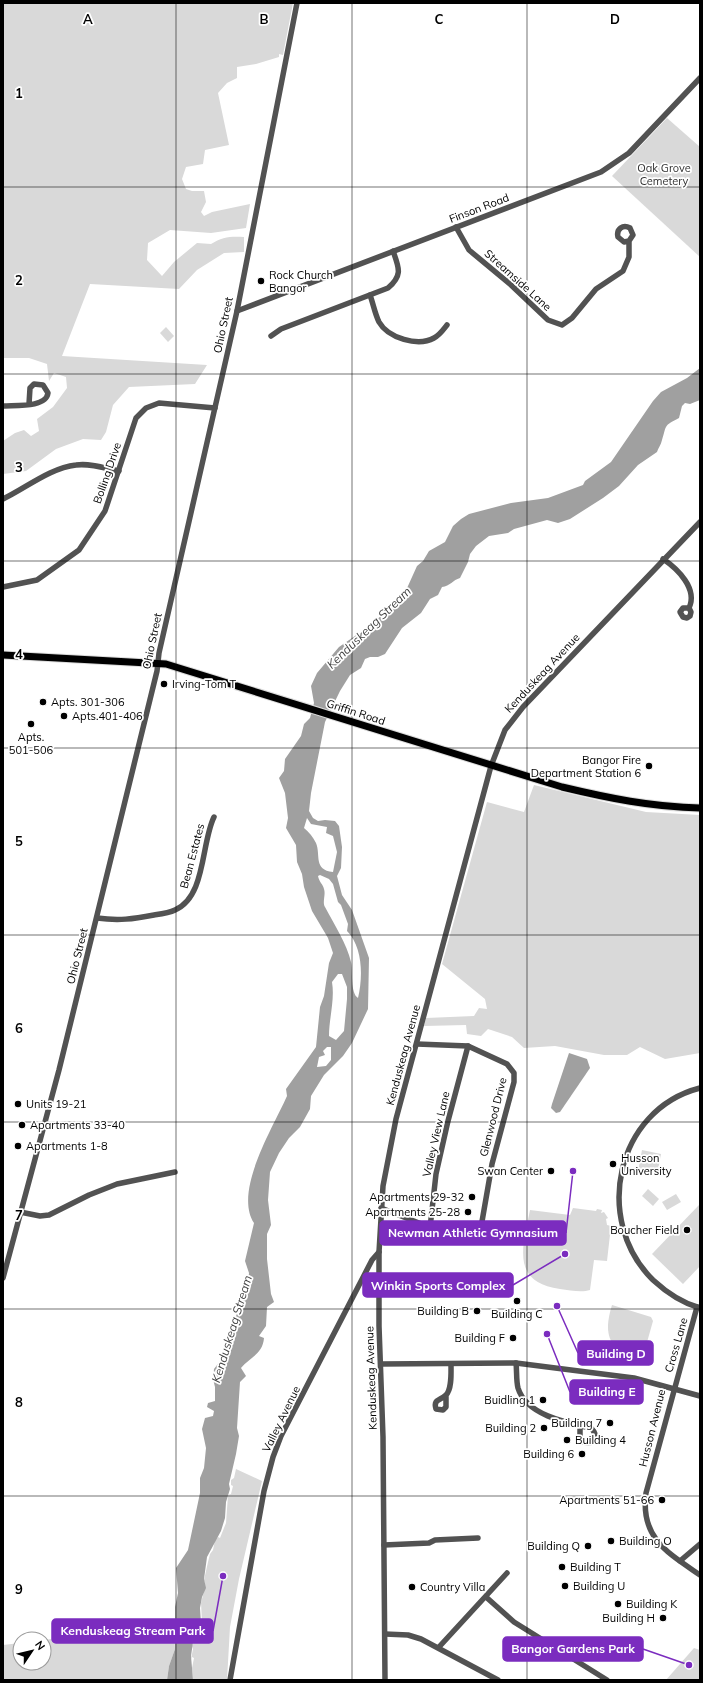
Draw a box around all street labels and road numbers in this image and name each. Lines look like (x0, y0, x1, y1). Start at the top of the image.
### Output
street label: Finson Road (447, 190, 511, 226)
street label: Streamside Lane (482, 246, 554, 314)
street label: Ohio Street (210, 295, 236, 354)
street label: Bolling Drive (90, 440, 124, 506)
street label: Ohio Street (139, 611, 165, 670)
street label: Kenduskeag Avenue (502, 630, 582, 716)
street label: Griffin Road (325, 696, 387, 728)
street label: Bean Estates (177, 822, 207, 890)
street label: Ohio Street (63, 926, 91, 985)
street label: Kenduskeag Avenue (383, 1003, 423, 1107)
street label: Glenwood Drive (476, 1076, 510, 1158)
street label: Valley View Lane (419, 1090, 453, 1178)
street label: Cross Lane (661, 1316, 691, 1374)
street label: Kenduskeag Avenue (362, 1326, 380, 1430)
street label: Valley Avenue (259, 1384, 303, 1454)
street label: Husson Avenue (636, 1388, 668, 1468)

